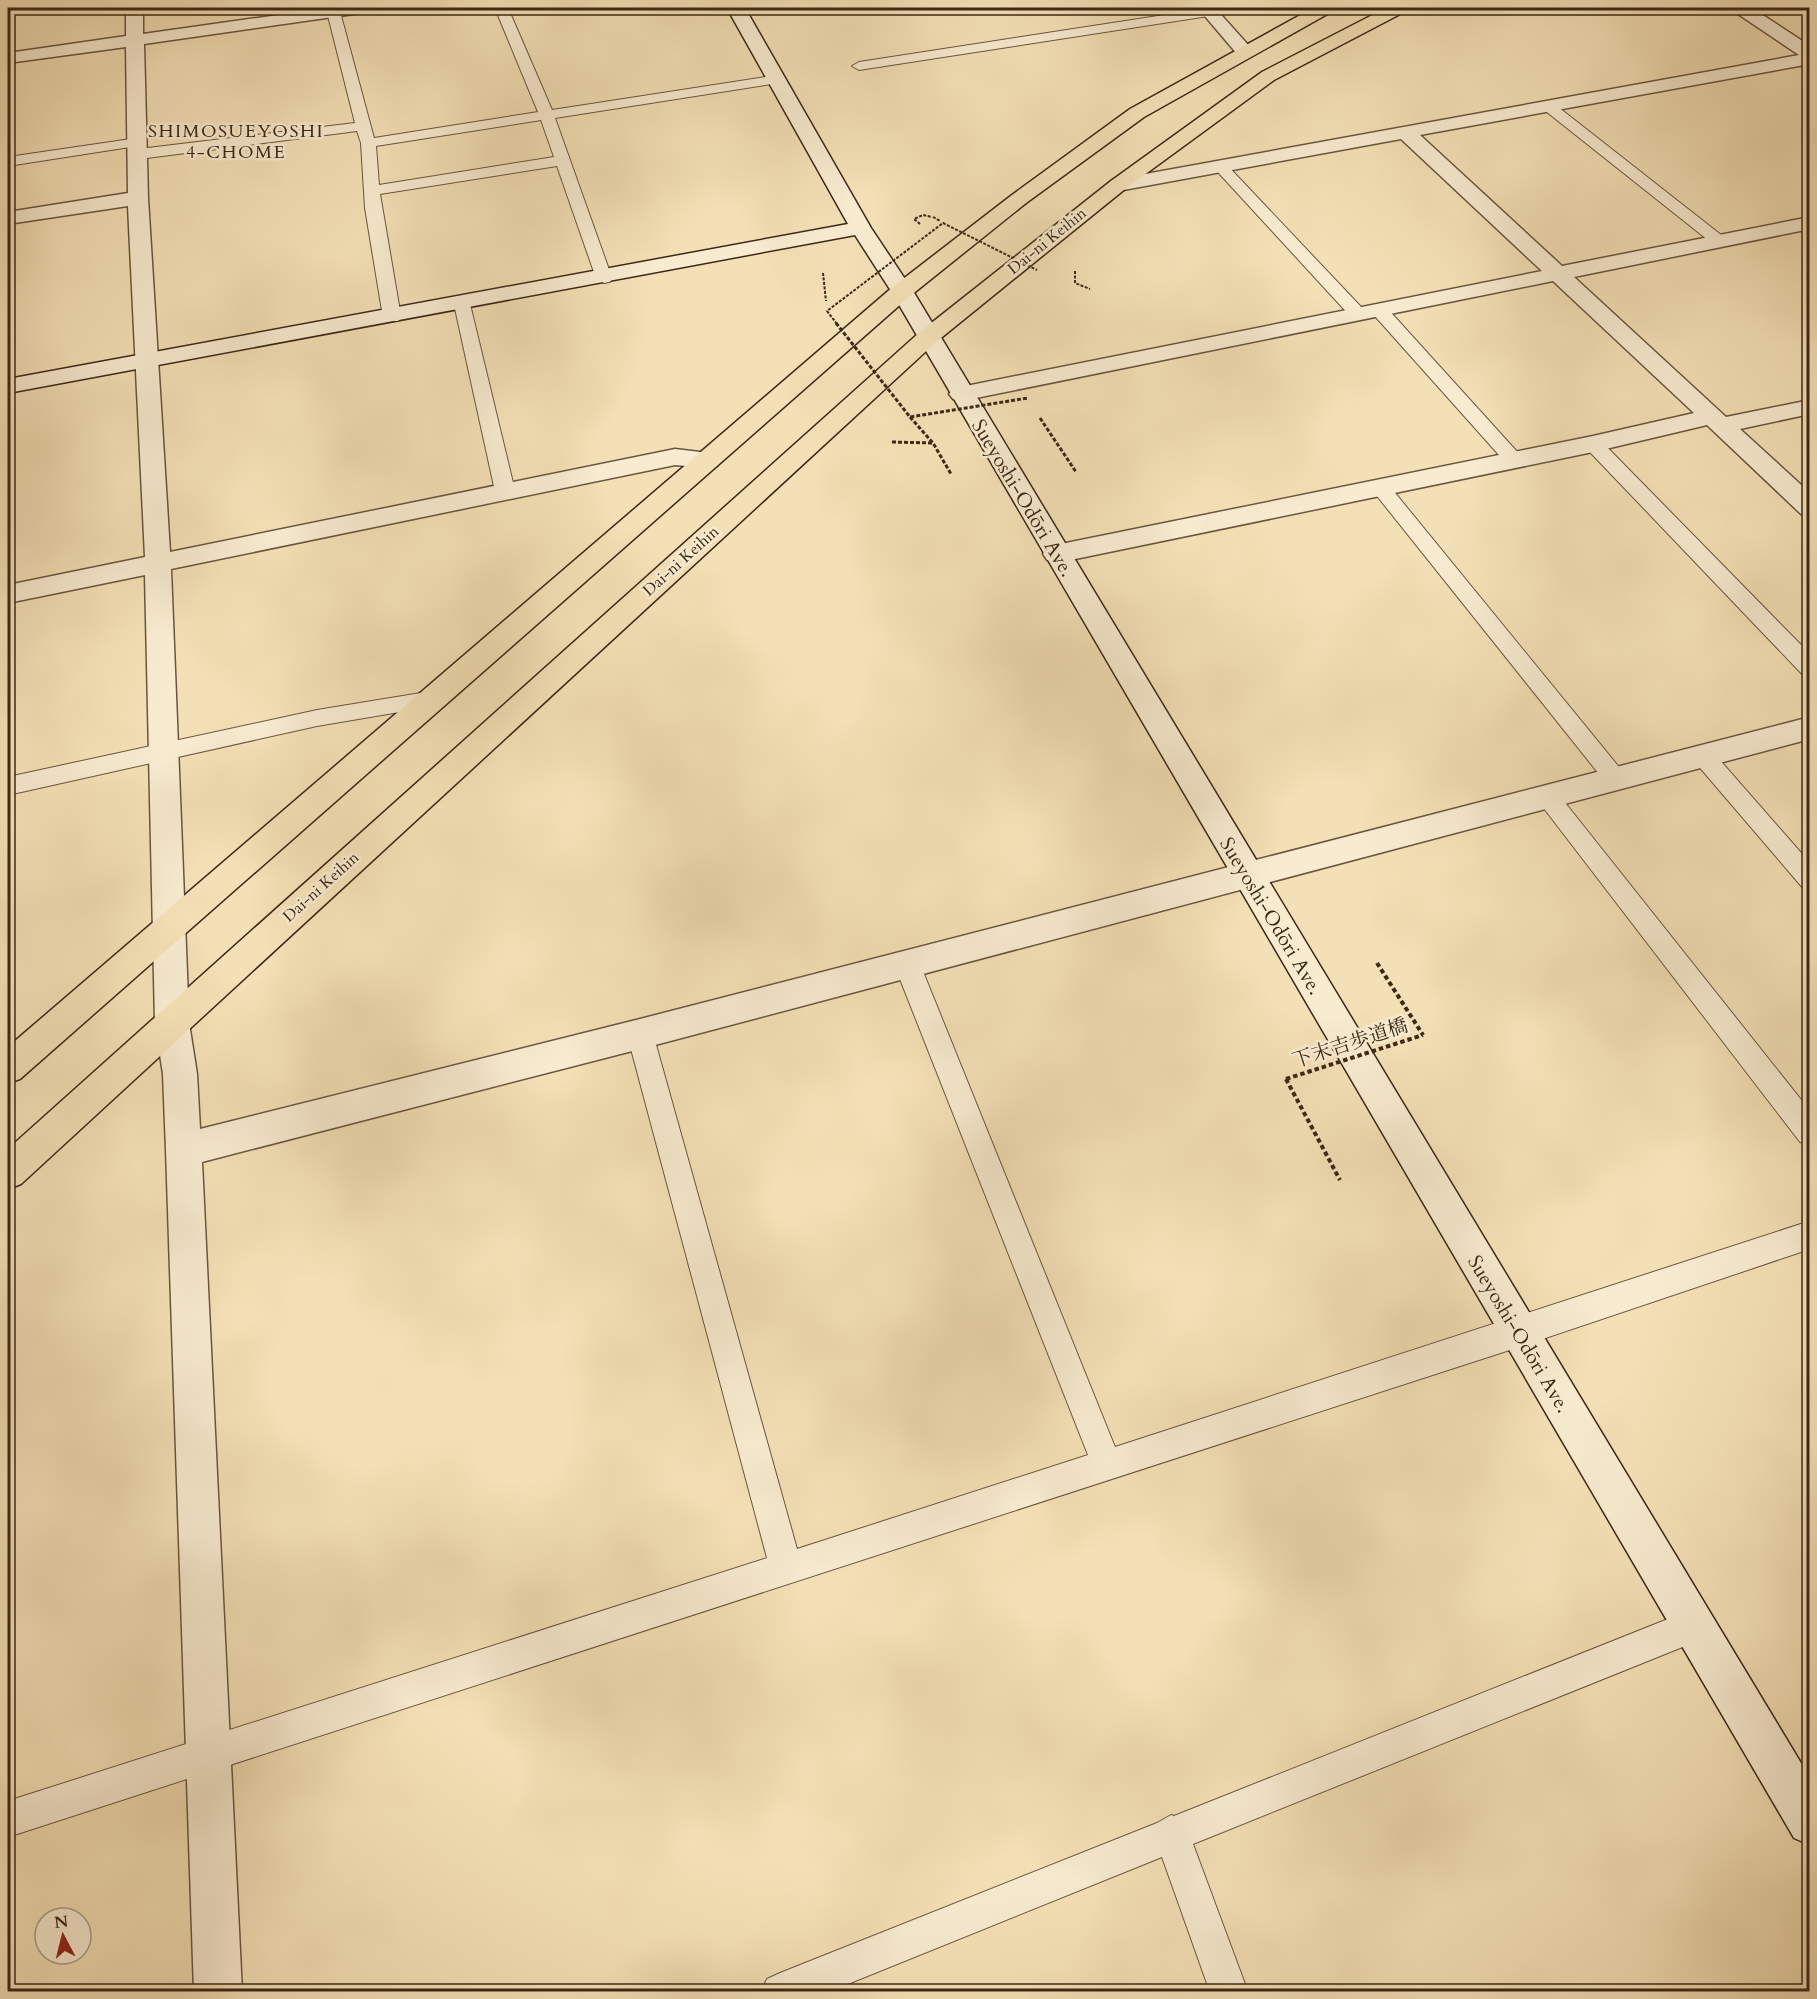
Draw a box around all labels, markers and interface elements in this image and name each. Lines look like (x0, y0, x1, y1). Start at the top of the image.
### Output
district label: SHIMOSUEYOSHI 4-CHOME (148, 119, 324, 165)
street label: Dai-ni Keihin (1003, 202, 1091, 280)
street label: Sueyoshi-Odōri Ave. (965, 414, 1081, 582)
street label: Dai-ni Keihin (638, 521, 724, 601)
street label: Sueyoshi-Odōri Ave. (1213, 832, 1329, 1000)
street label: Dai-ni Keihin (278, 847, 364, 927)
street label: 下末吉歩道橋 (1289, 1012, 1411, 1074)
street label: Sueyoshi-Odōri Ave. (1461, 1250, 1577, 1418)
north arrow (33, 1906, 93, 1966)
text: N (53, 1910, 70, 1934)

